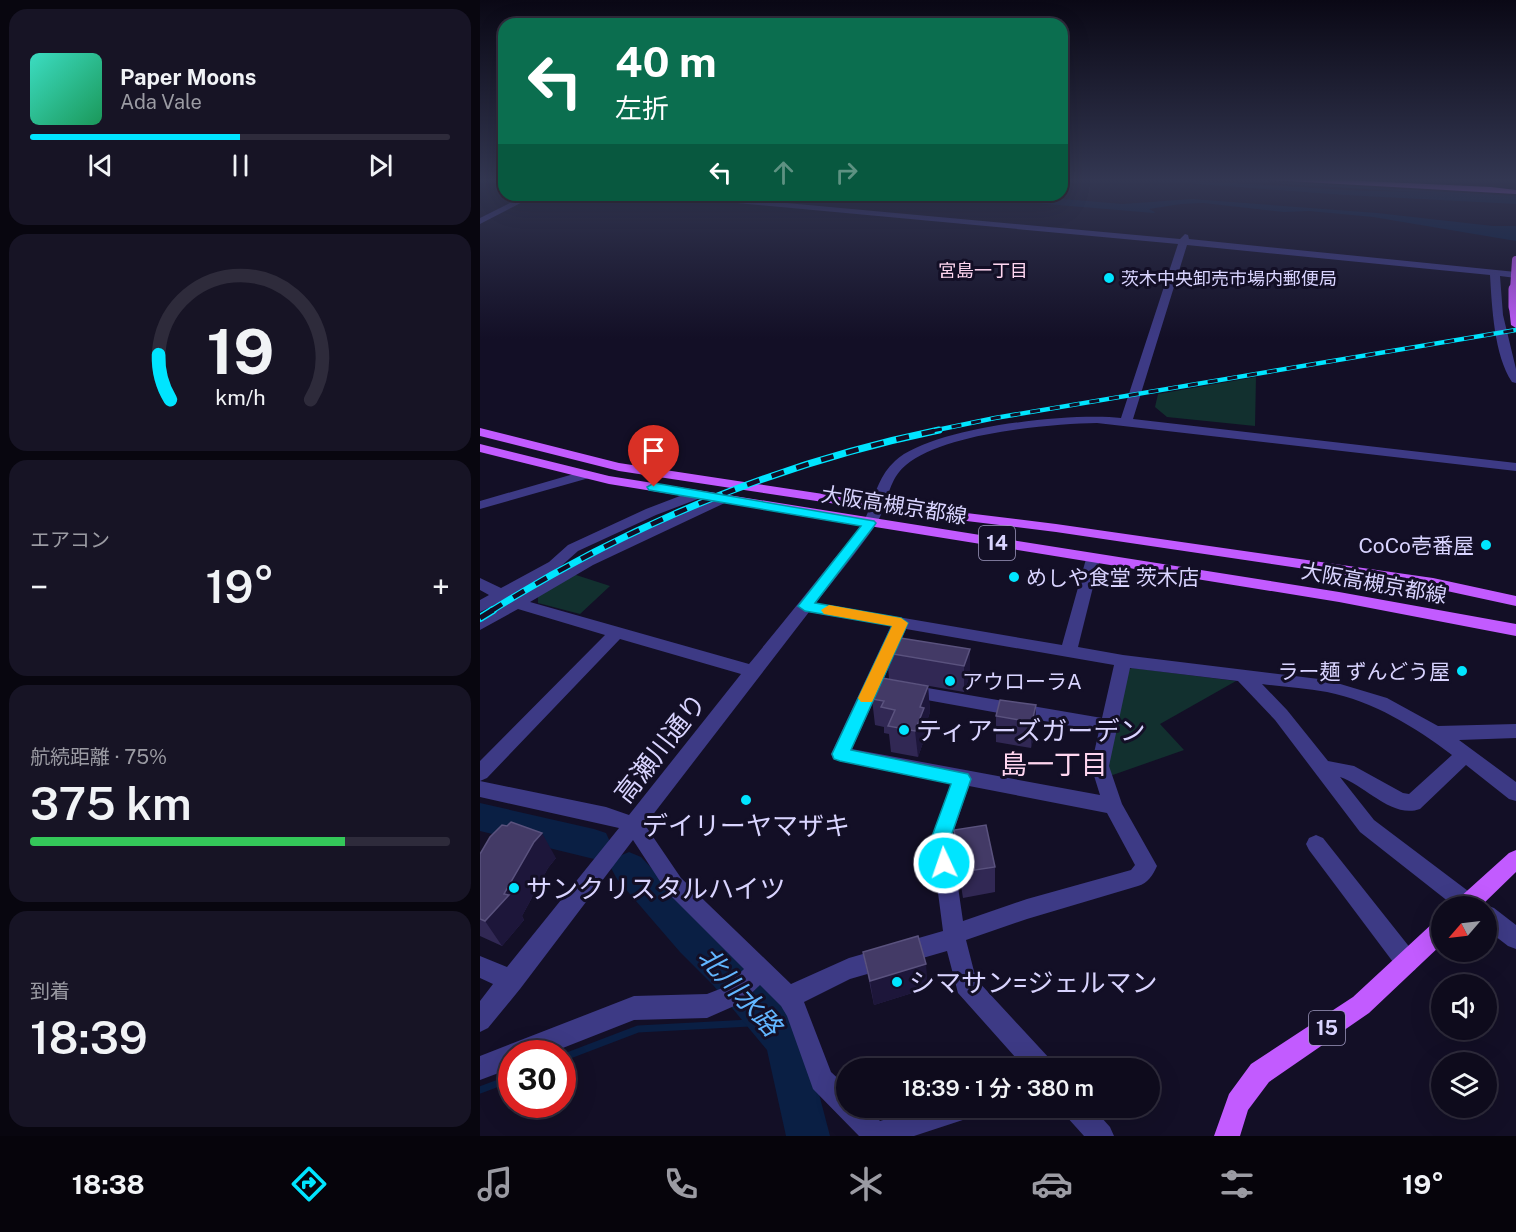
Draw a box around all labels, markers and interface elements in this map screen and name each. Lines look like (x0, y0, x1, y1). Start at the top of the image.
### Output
text: 40 m (615, 37, 717, 86)
icon: left (516, 42, 594, 120)
text: Paper Moons (120, 64, 256, 90)
text: Ada Vale (120, 90, 202, 114)
text: 左折 (615, 92, 669, 124)
icon: previous (84, 149, 117, 182)
icon: pause (224, 149, 257, 182)
icon: next (364, 149, 397, 182)
icon: left (704, 156, 737, 189)
icon: ahead (767, 156, 800, 189)
icon: right (830, 156, 863, 189)
district label: 宮島一丁目 (938, 260, 1028, 281)
place label: 茨木中央卸売市場内郵便局 (1121, 268, 1337, 289)
marker: 茨木中央卸売市場内郵便局 (1102, 271, 1116, 285)
text: 19 (206, 315, 274, 388)
text: km/h (215, 385, 265, 410)
pin (628, 425, 679, 487)
icon: arrive (637, 434, 670, 467)
street label: 大阪高槻京都線 (819, 481, 969, 529)
road number: 14 (979, 526, 1015, 560)
text: エアコン (30, 528, 110, 552)
place label: CoCo壱番屋 (1358, 533, 1474, 558)
marker: CoCo壱番屋 (1479, 538, 1493, 552)
street label: 大阪高槻京都線 (1299, 558, 1449, 608)
text: 19° (206, 560, 274, 613)
place label: めしや食堂 茨木店 (1026, 565, 1199, 590)
text: − (30, 568, 48, 606)
text: + (432, 568, 450, 606)
marker: めしや食堂 茨木店 (1007, 570, 1021, 584)
place label: ラー麺 ずんどう屋 (1278, 659, 1450, 684)
marker: ラー麺 ずんどう屋 (1455, 664, 1469, 678)
place label: アウローラA (962, 669, 1082, 694)
marker: アウローラA (943, 674, 957, 688)
street label: 高瀬川通り (608, 687, 712, 809)
place label: ティアーズガーデン (916, 715, 1146, 746)
marker: ティアーズガーデン (897, 723, 911, 737)
text: 航続距離 · 75% (30, 745, 167, 769)
district label: 島一丁目 (1000, 748, 1108, 780)
text: 375 km (30, 777, 192, 830)
marker: デイリーヤマザキ (739, 793, 753, 807)
place label: デイリーヤマザキ (642, 810, 850, 841)
position arrow (912, 831, 976, 895)
place label: サンクリスタルハイツ (526, 873, 785, 904)
marker: サンクリスタルハイツ (507, 881, 521, 895)
north arrow (1431, 896, 1497, 962)
map controls (1431, 896, 1497, 1118)
water label: 北川水路 (692, 940, 789, 1043)
place label: シマサン=ジェルマン (909, 967, 1157, 998)
button: sound (1431, 974, 1497, 1040)
marker: シマサン=ジェルマン (890, 975, 904, 989)
text: 到着 (30, 979, 70, 1003)
text: 18:39 (30, 1011, 148, 1064)
road number: 15 (1309, 1011, 1345, 1045)
speed limit sign: 30 (498, 1040, 576, 1118)
button: layers (1431, 1052, 1497, 1118)
text: 18:39 · 1 分 · 380 m (902, 1075, 1094, 1101)
icon: directions (288, 1163, 330, 1205)
icon: music (474, 1163, 516, 1205)
icon: phone (660, 1163, 702, 1205)
icon: climate (845, 1163, 887, 1205)
icon: car (1031, 1163, 1073, 1205)
icon: filters (1216, 1163, 1258, 1205)
text: 18:38 (72, 1168, 145, 1200)
text: 19° (1402, 1168, 1444, 1200)

